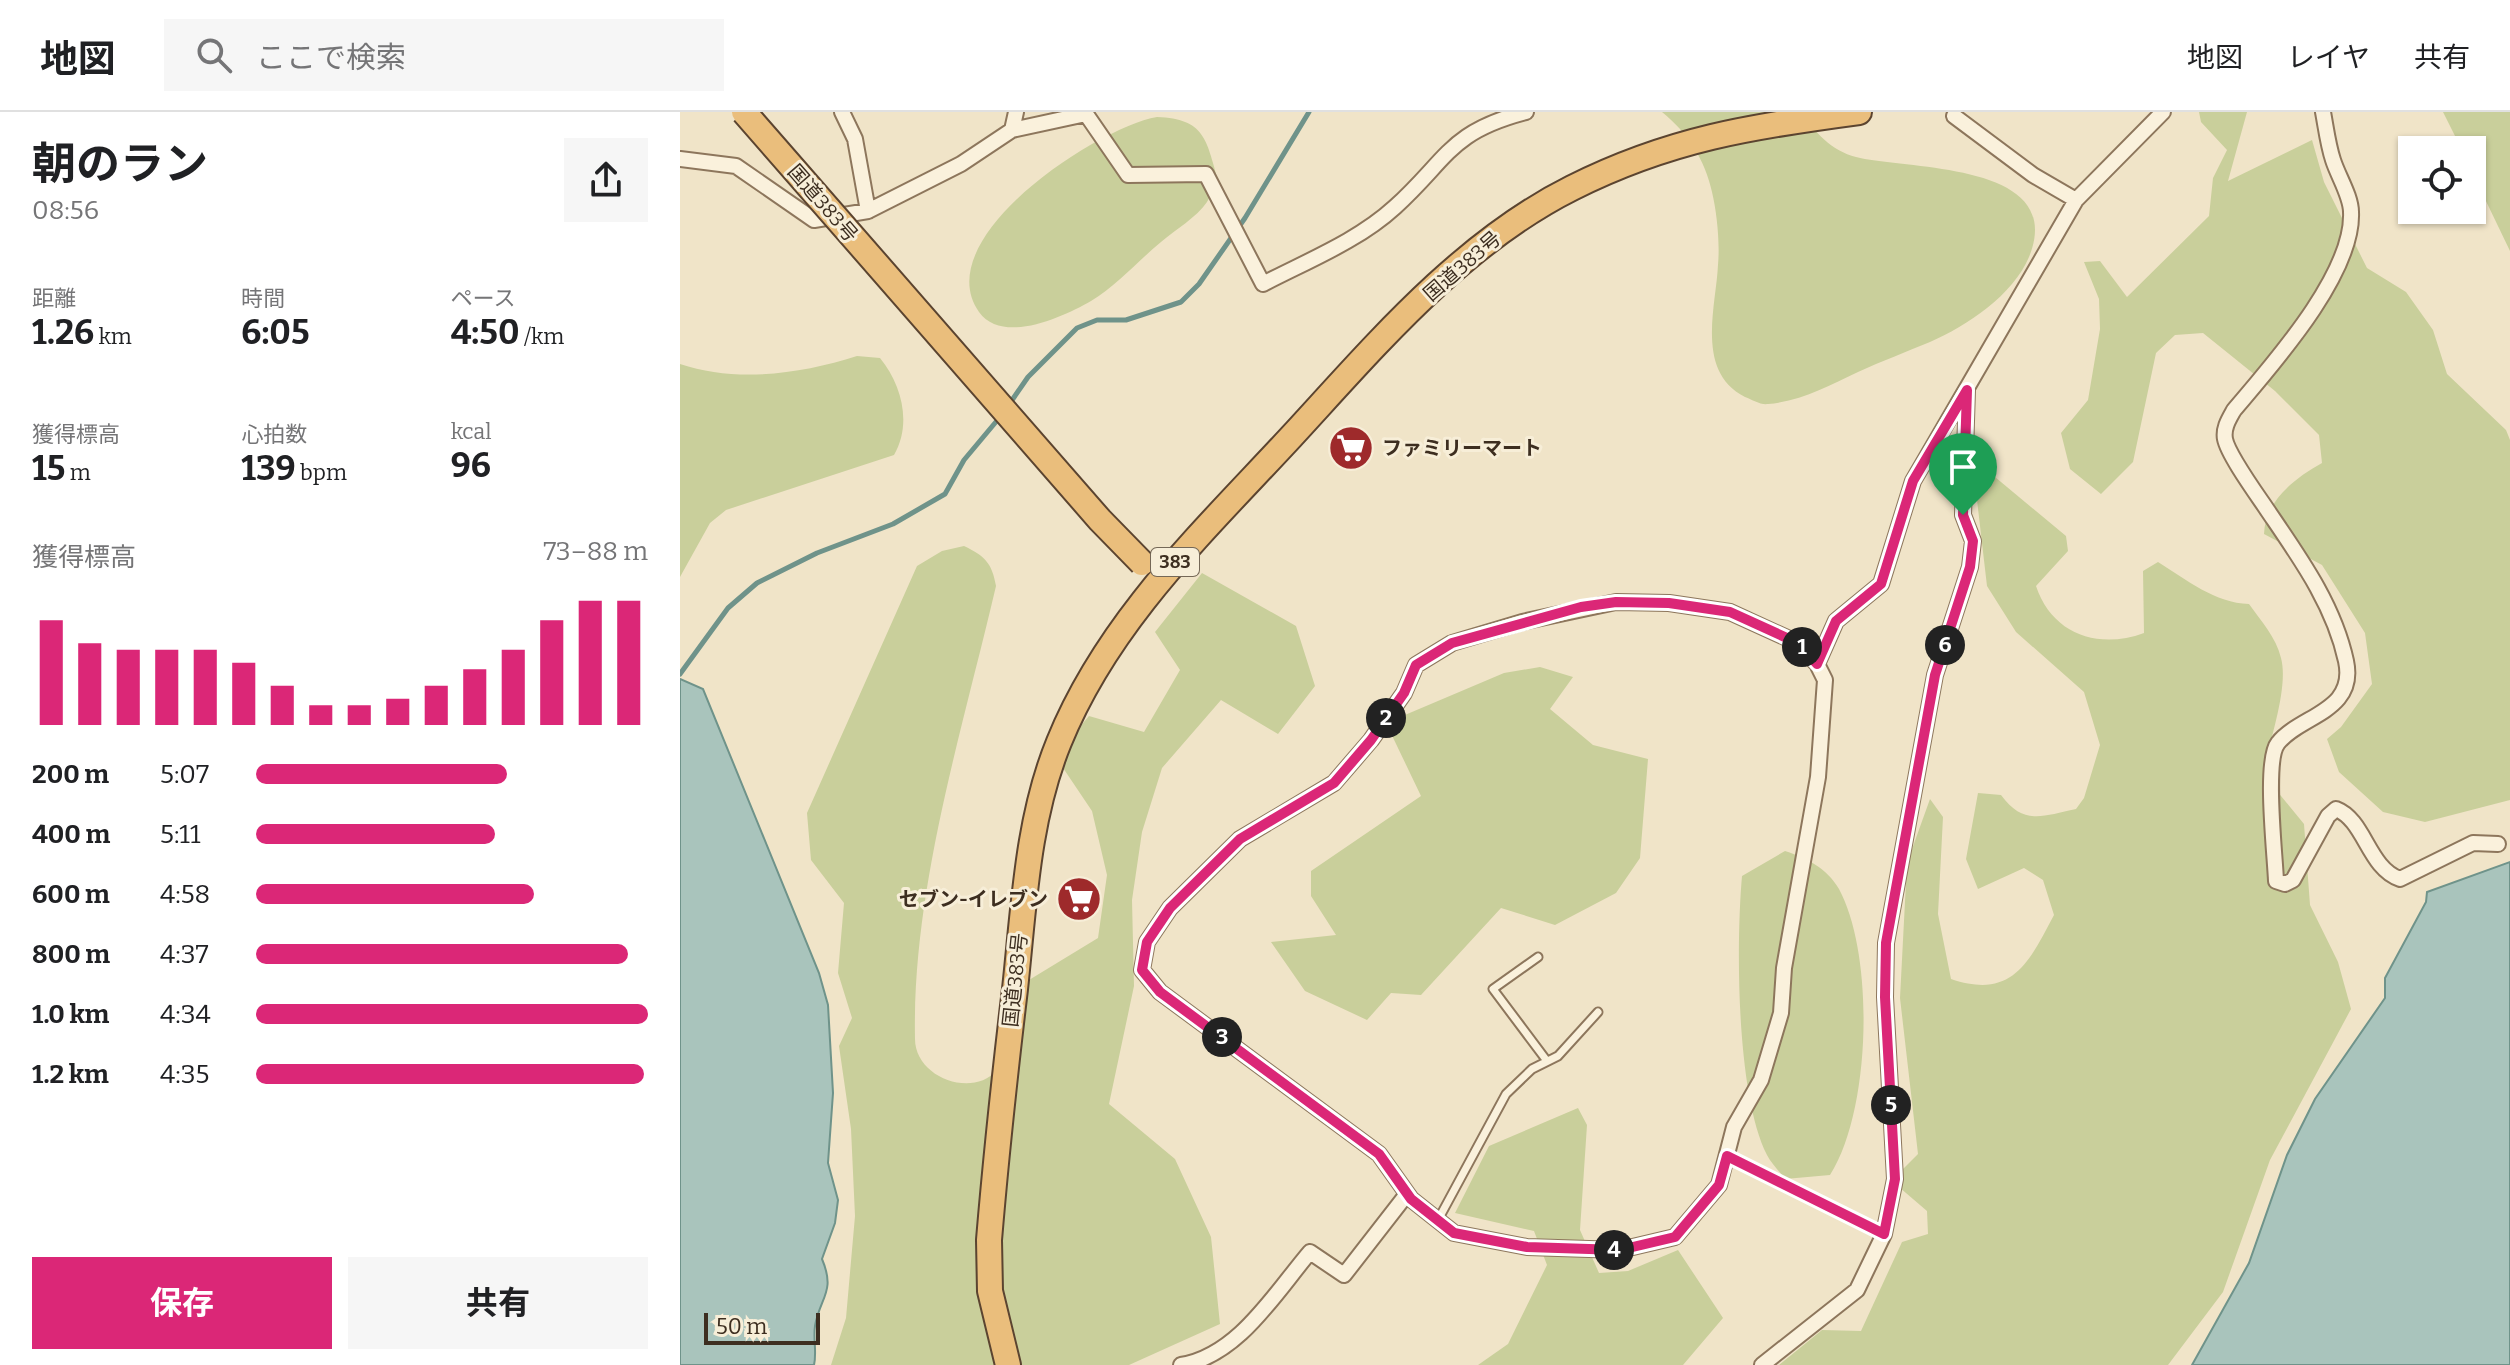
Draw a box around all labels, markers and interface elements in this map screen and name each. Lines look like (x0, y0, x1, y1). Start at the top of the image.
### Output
search box (164, 19, 724, 91)
icon: search (192, 33, 236, 77)
text: 地図 (40, 36, 116, 82)
text: ここで検索 (256, 40, 406, 76)
text: 地図 (2187, 41, 2243, 74)
text: レイヤ (2287, 41, 2370, 74)
text: 共有 (2414, 41, 2470, 74)
map controls (2398, 136, 2486, 224)
button: locate (2398, 136, 2486, 224)
text: 朝のラン (32, 138, 208, 191)
button: share (564, 138, 648, 222)
street label: 国道383号 (783, 159, 863, 247)
text: 08:56 (32, 195, 99, 226)
street label: 国道383号 (1418, 226, 1506, 306)
text: 距離 (32, 285, 76, 312)
text: 時間 (241, 285, 285, 312)
text: ペース (451, 285, 516, 312)
text: 1.26 (32, 312, 94, 353)
text: 6:05 (241, 312, 310, 353)
text: 4:50 (451, 312, 519, 353)
text: km (94, 323, 132, 350)
text: /km (519, 323, 564, 350)
text: kcal (451, 418, 492, 445)
text: 獲得標高 (32, 421, 120, 448)
text: 心拍数 (241, 421, 307, 448)
supermarket icon: ファミリーマート (1327, 424, 1375, 472)
pin (1929, 433, 1997, 515)
place label: ファミリーマート (1382, 436, 1542, 460)
text: 96 (451, 445, 491, 486)
icon: arrive (1941, 445, 1985, 489)
text: 15 (32, 448, 65, 489)
text: 139 (241, 448, 296, 489)
text: m (65, 459, 91, 486)
text: bpm (296, 459, 347, 486)
text: 73–88 m (543, 536, 648, 567)
text: 獲得標高 (32, 542, 136, 573)
road number: 383 (1151, 548, 1199, 576)
pin: 6 (1925, 625, 1965, 665)
pin: 1 (1782, 627, 1822, 667)
text: 6 (1938, 631, 1952, 658)
text: 1 (1797, 633, 1807, 660)
pin: 2 (1366, 698, 1406, 738)
text: 2 (1380, 704, 1392, 731)
text: 200 m (32, 759, 109, 790)
text: 5:07 (160, 759, 209, 790)
text: 400 m (32, 819, 110, 850)
text: 5:11 (160, 819, 200, 850)
supermarket icon: セブン-イレブン (1055, 875, 1103, 923)
text: 600 m (32, 879, 110, 910)
text: 4:58 (160, 879, 210, 910)
place label: セブン-イレブン (899, 887, 1048, 911)
street label: 国道383号 (998, 932, 1032, 1028)
text: 800 m (32, 939, 110, 970)
text: 4:37 (160, 939, 209, 970)
text: 1.0 km (32, 999, 109, 1030)
text: 4:34 (160, 999, 211, 1030)
pin: 3 (1202, 1017, 1242, 1057)
text: 3 (1216, 1023, 1228, 1050)
text: 1.2 km (32, 1059, 109, 1090)
text: 4:35 (160, 1059, 209, 1090)
pin: 5 (1871, 1085, 1911, 1125)
text: 5 (1885, 1091, 1897, 1118)
pin: 4 (1594, 1230, 1634, 1270)
text: 4 (1607, 1236, 1621, 1263)
button: 保存 (32, 1257, 332, 1349)
button: 共有 (348, 1257, 648, 1349)
scale bar (704, 1309, 820, 1345)
text: 50 m (716, 1313, 767, 1340)

